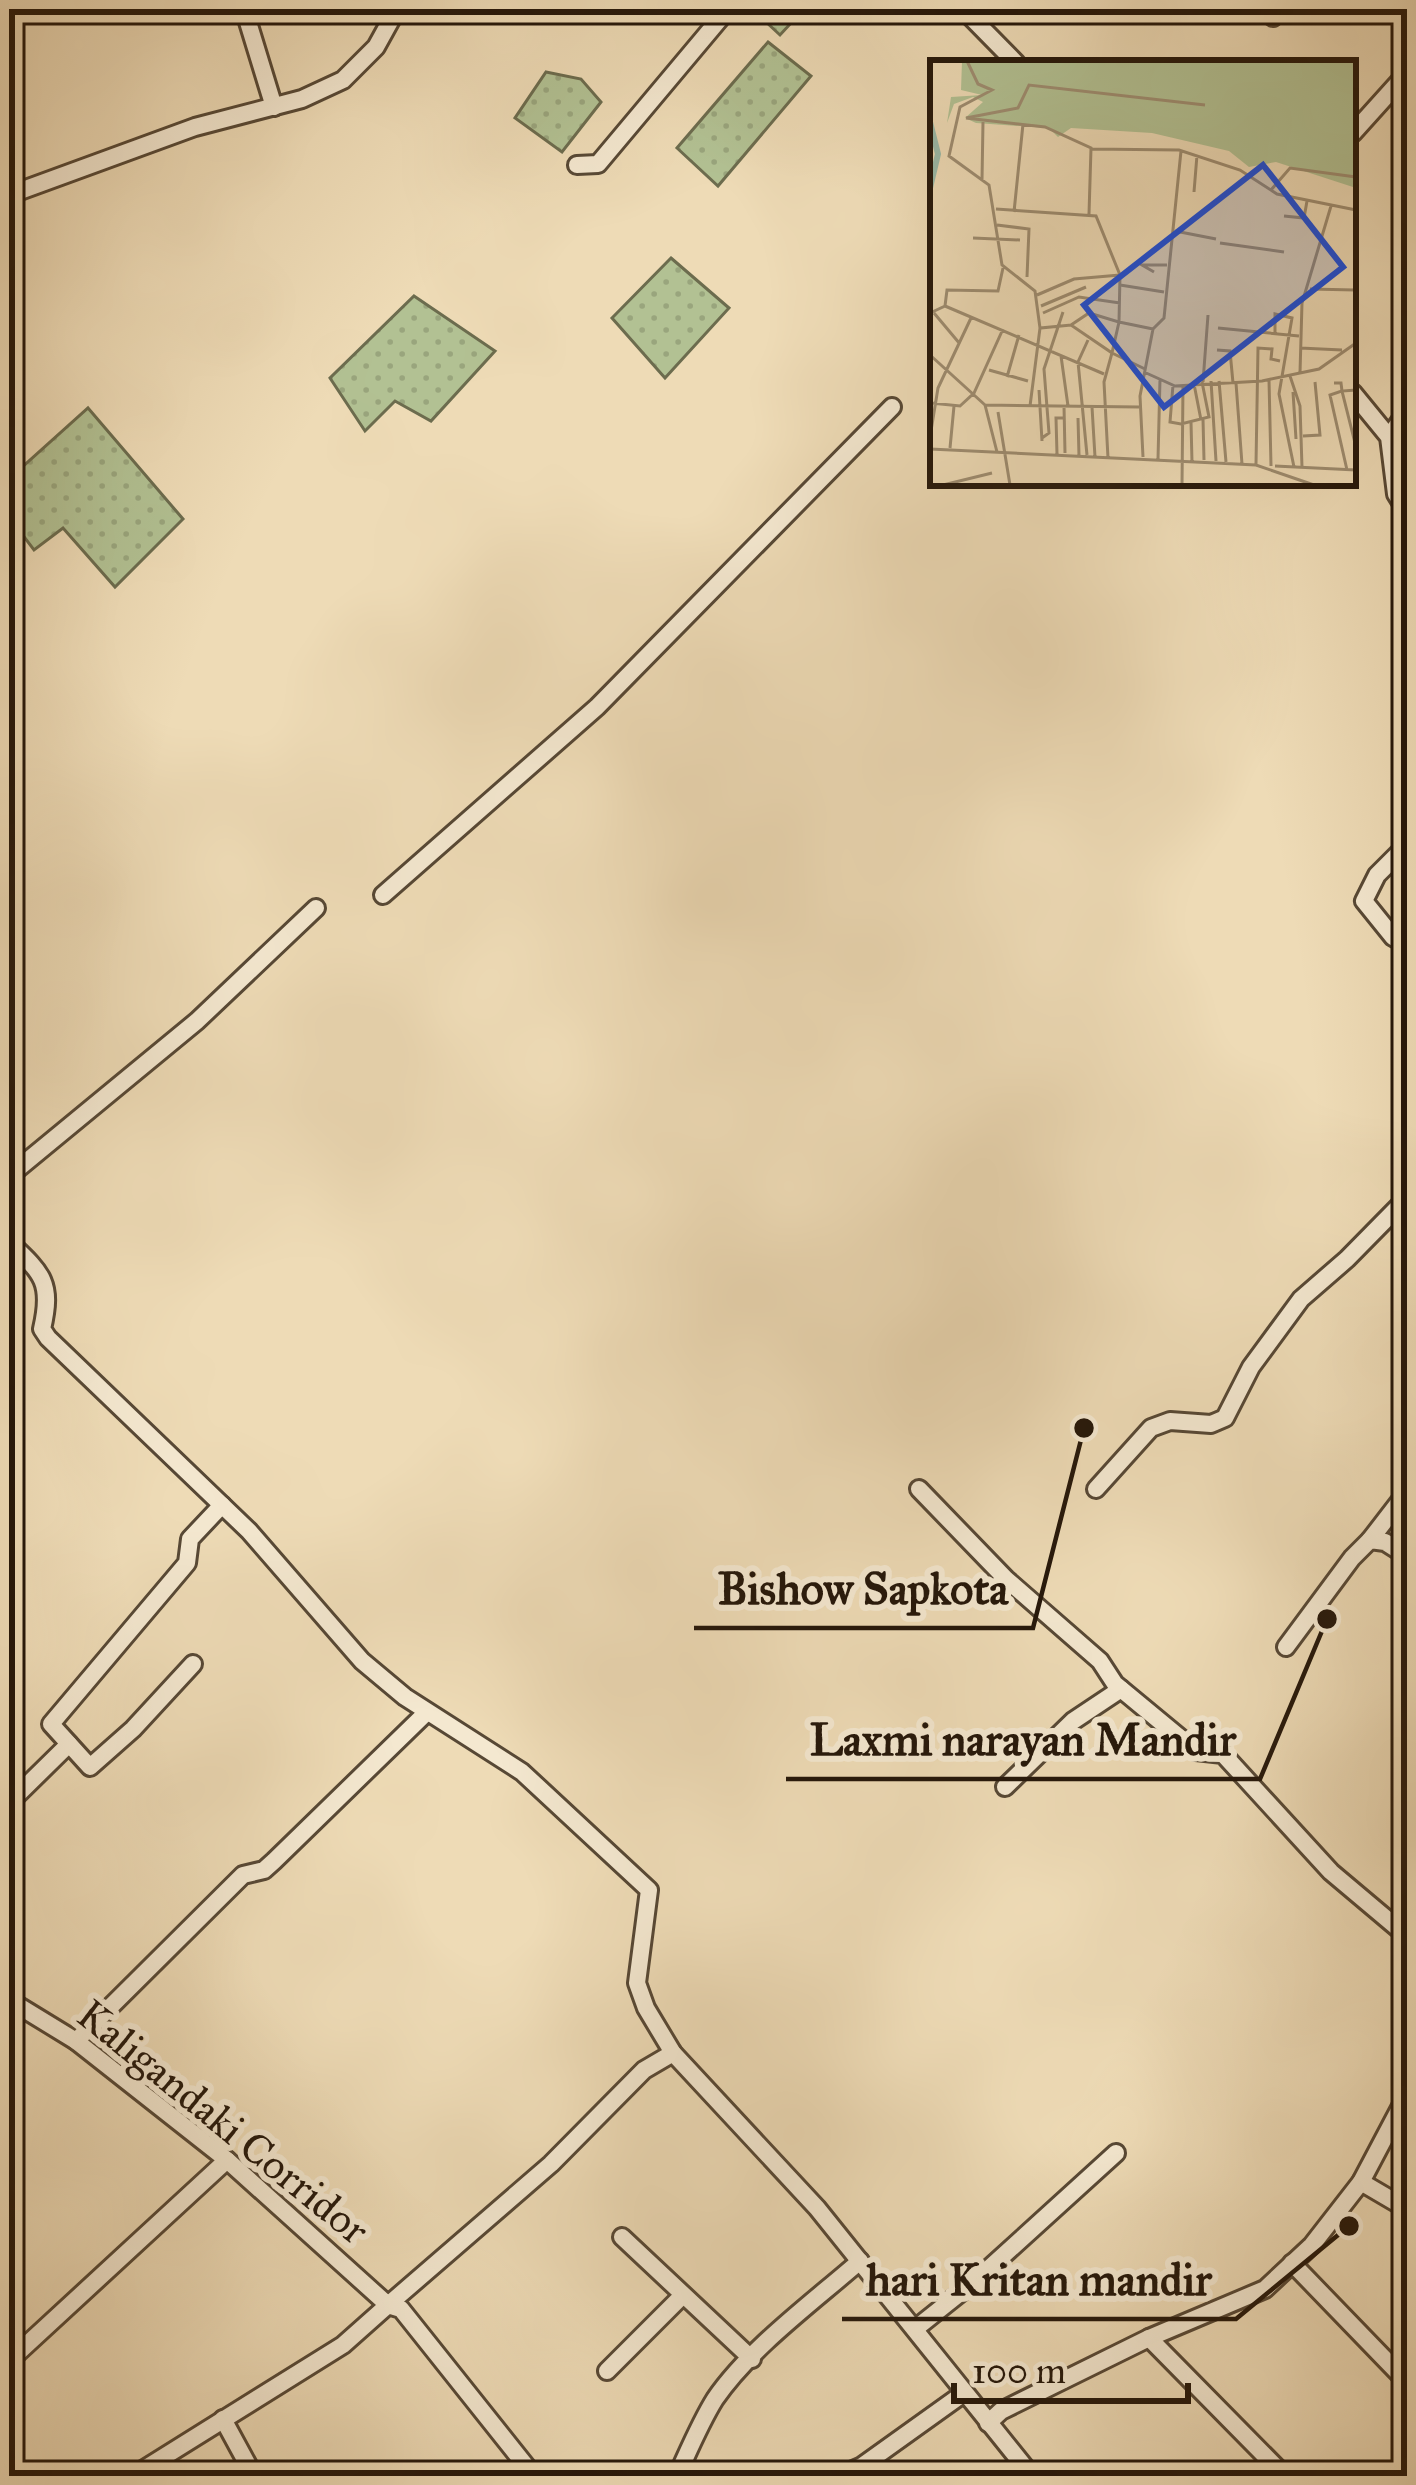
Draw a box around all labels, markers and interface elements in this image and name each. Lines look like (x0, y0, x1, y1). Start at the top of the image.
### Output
inset map (930, 60, 1356, 486)
callout: Bishow Sapkota (694, 1547, 1033, 1628)
text: Bishow Sapkota (718, 1561, 1009, 1616)
callout: Laxmi narayan Mandir (786, 1698, 1260, 1779)
text: Laxmi narayan Mandir (810, 1712, 1237, 1767)
street label: Kaligandaki Corridor (67, 1988, 380, 2256)
callout: hari Kritan mandir (842, 2238, 1236, 2319)
text: hari Kritan mandir (865, 2252, 1213, 2307)
scale bar (954, 2329, 1188, 2403)
text: 100 m (972, 2349, 1066, 2393)

